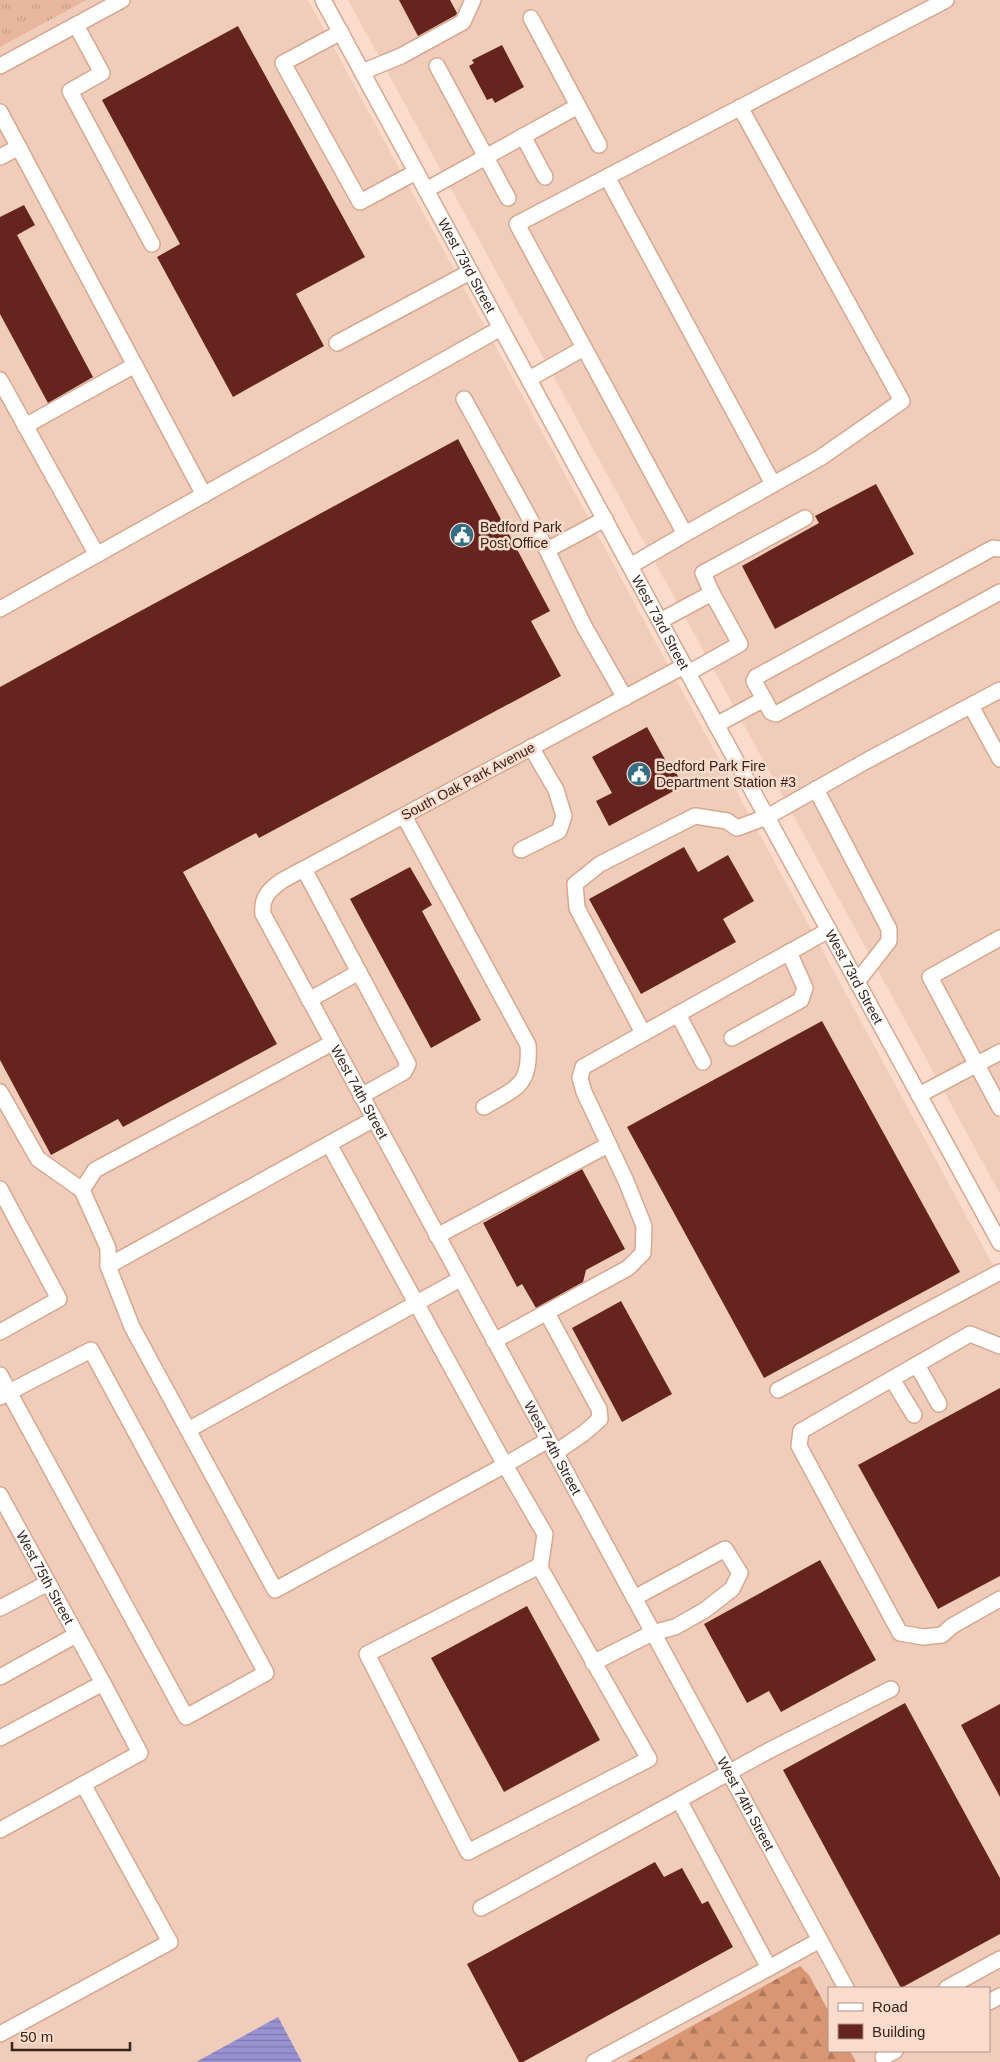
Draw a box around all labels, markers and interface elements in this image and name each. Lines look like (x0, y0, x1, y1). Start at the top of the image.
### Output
street label: West 73rd Street (435, 216, 499, 315)
place label: Bedford Park Post Office (480, 519, 563, 551)
public building icon: Bedford Park Post Office (449, 522, 475, 548)
street label: West 73rd Street (629, 572, 693, 672)
street label: South Oak Park Avenue (398, 739, 538, 823)
place label: Bedford Park Fire Department Station #3 (656, 758, 796, 790)
public building icon: Bedford Park Fire Department Station #3 (626, 761, 652, 787)
street label: West 73rd Street (822, 927, 887, 1027)
street label: West 74th Street (328, 1042, 392, 1142)
street label: West 74th Street (521, 1398, 585, 1498)
street label: West 75th Street (13, 1528, 77, 1627)
street label: West 74th Street (714, 1754, 778, 1853)
legend (828, 1987, 990, 2052)
text: Road (872, 1998, 908, 2015)
scale bar (12, 2020, 130, 2052)
text: Building (872, 2023, 925, 2040)
text: 50 m (20, 2028, 53, 2045)

